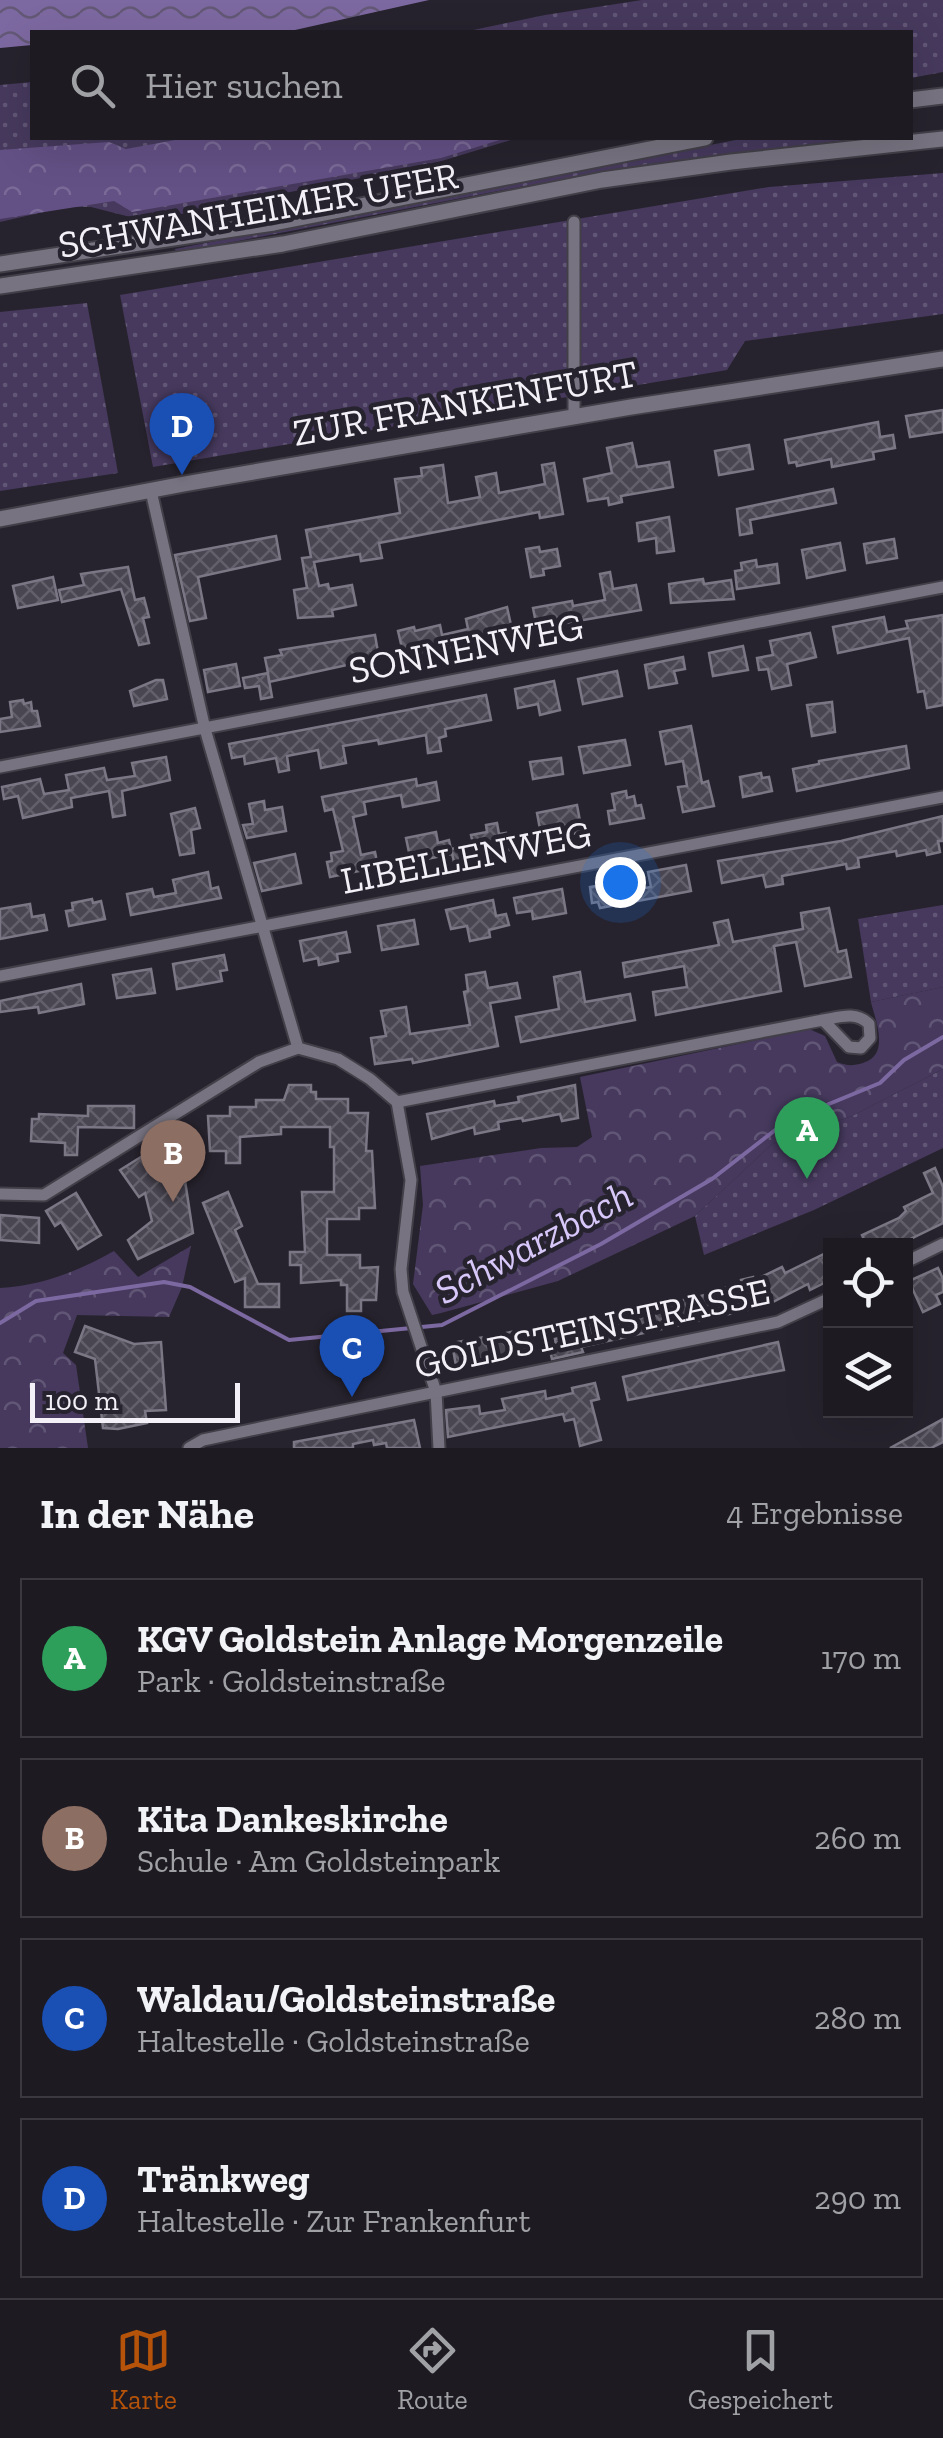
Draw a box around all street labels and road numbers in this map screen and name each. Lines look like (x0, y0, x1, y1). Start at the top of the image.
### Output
street label: SCHWANHEIMER UFER (55, 152, 462, 268)
street label: ZUR FRANKENFURT (289, 350, 641, 456)
street label: SONNENWEG (345, 603, 587, 693)
street label: LIBELLENWEG (337, 810, 595, 904)
street label: GOLDSTEINSTRASSE (410, 1268, 774, 1388)

